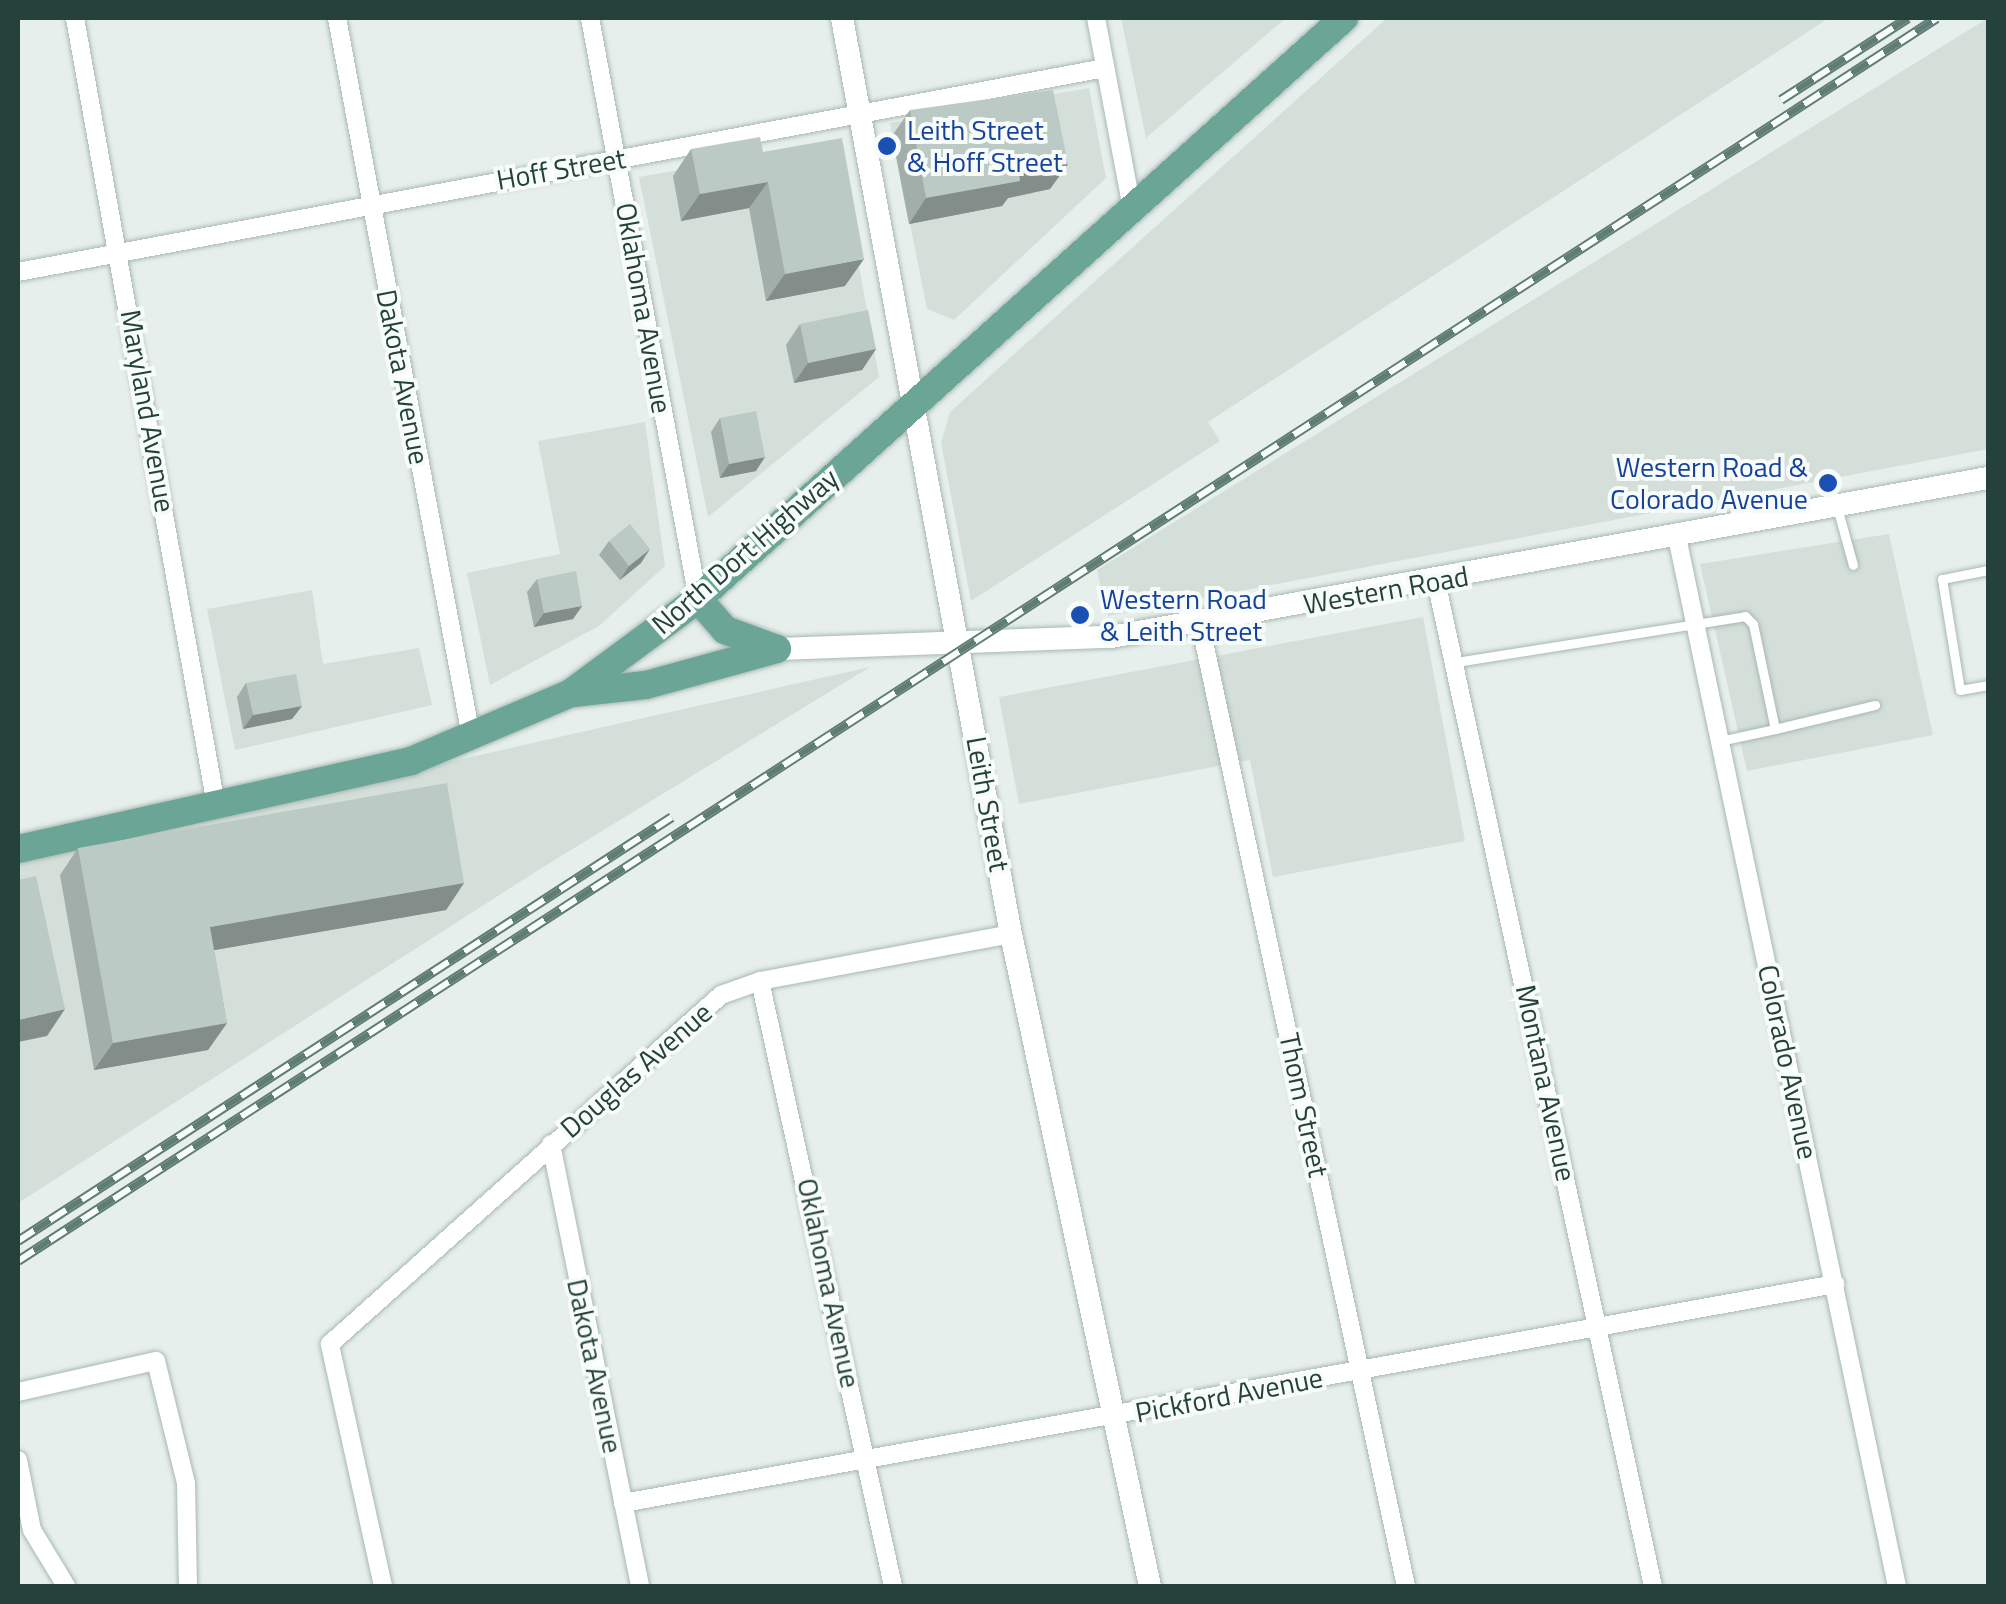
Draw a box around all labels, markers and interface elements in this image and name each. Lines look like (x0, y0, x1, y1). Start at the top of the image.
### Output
place label: Leith Street & Hoff Street (907, 113, 1063, 179)
marker: Leith Street & Hoff Street (876, 135, 898, 157)
street label: Hoff Street (494, 141, 628, 197)
street label: Oklahoma Avenue (609, 200, 679, 416)
street label: Dakota Avenue (370, 287, 436, 467)
street label: Maryland Avenue (114, 307, 182, 515)
place label: Western Road & Colorado Avenue (1610, 450, 1808, 516)
street label: North Dort Highway (645, 461, 845, 641)
marker: Western Road & Colorado Avenue (1817, 472, 1839, 494)
street label: Western Road (1301, 559, 1471, 621)
place label: Western Road & Leith Street (1100, 582, 1267, 648)
marker: Western Road & Leith Street (1069, 604, 1091, 626)
street label: Leith Street (960, 734, 1016, 874)
street label: Colorado Avenue (1751, 962, 1825, 1162)
street label: Montana Avenue (1509, 982, 1583, 1184)
street label: Douglas Avenue (554, 995, 718, 1145)
street label: Thom Street (1272, 1030, 1336, 1180)
street label: Oklahoma Avenue (790, 1175, 868, 1391)
street label: Dakota Avenue (560, 1276, 630, 1456)
street label: Pickford Avenue (1133, 1360, 1325, 1430)

